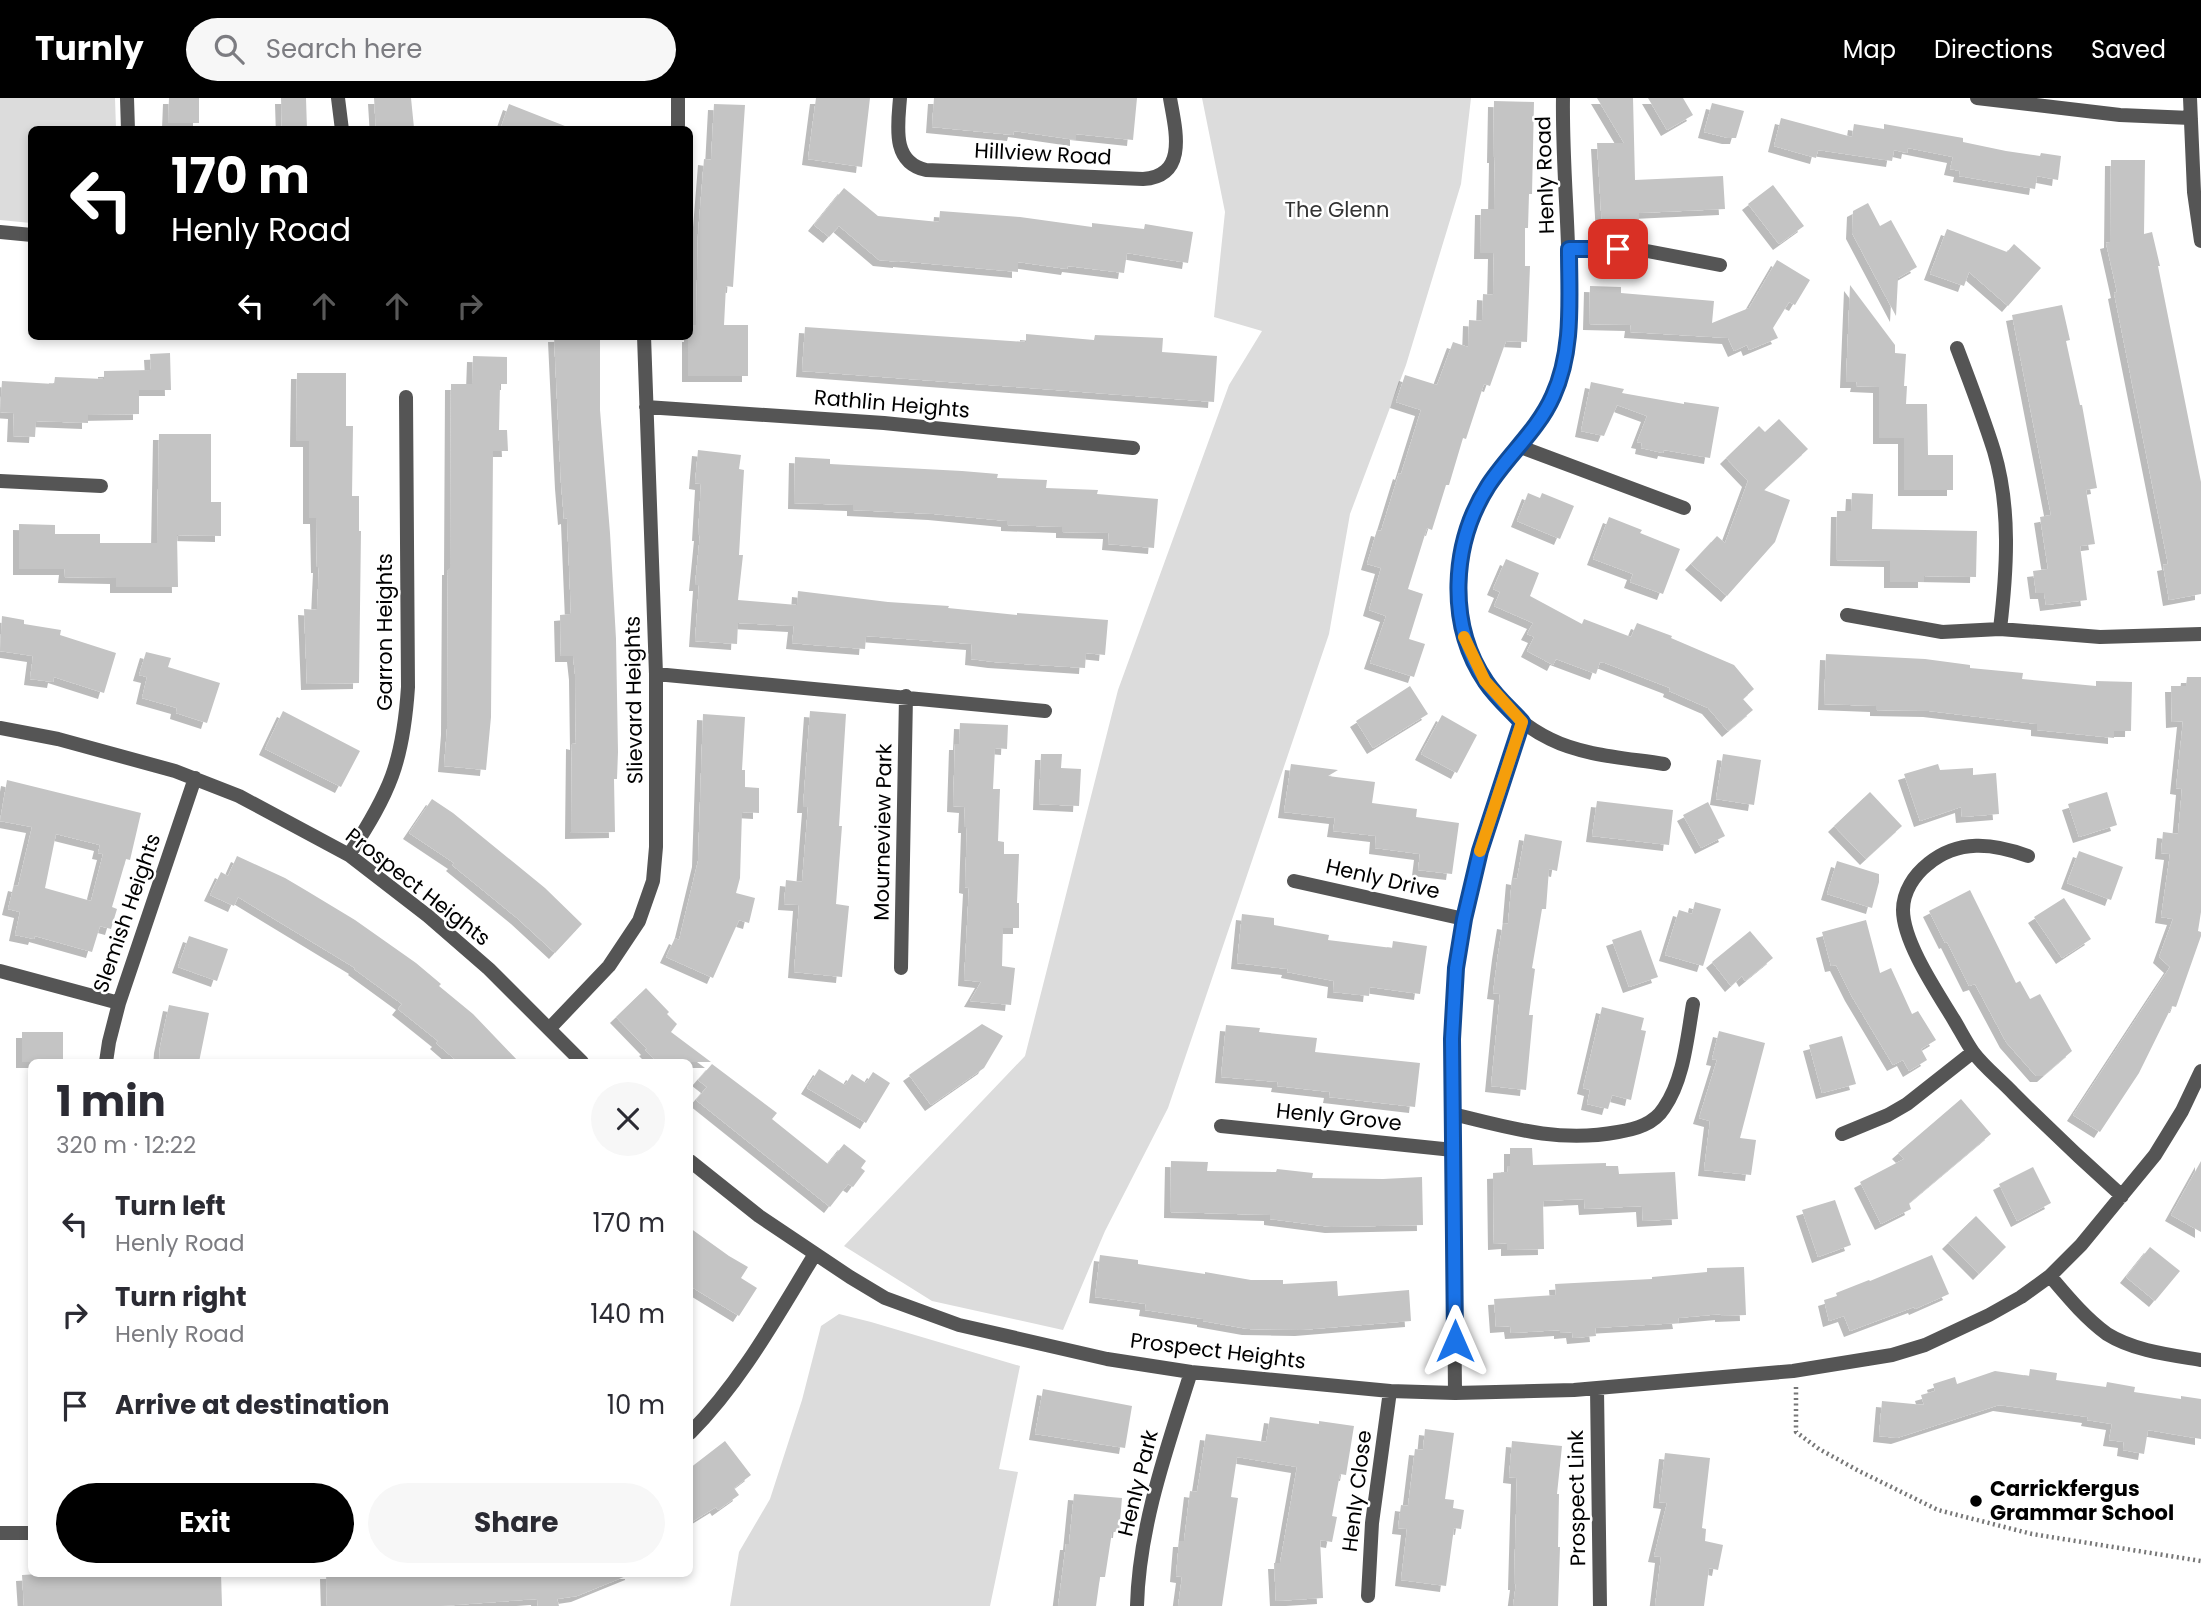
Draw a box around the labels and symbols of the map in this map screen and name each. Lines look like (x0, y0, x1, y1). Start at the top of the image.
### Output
street label: Henly Road (1528, 115, 1561, 235)
street label: Hillview Road (974, 135, 1112, 172)
park label: The Glenn (1285, 195, 1389, 224)
pin (1588, 219, 1648, 279)
street label: Rathlin Heights (813, 382, 971, 425)
street label: Garron Heights (370, 553, 399, 711)
street label: Slievard Heights (618, 616, 649, 784)
street label: Mourneview Park (866, 743, 899, 921)
street label: Prospect Heights (340, 821, 497, 952)
street label: Slemish Heights (86, 830, 167, 996)
street label: Henly Drive (1323, 851, 1443, 906)
street label: Henly Grove (1275, 1095, 1403, 1138)
position arrow (1418, 1304, 1492, 1378)
street label: Prospect Heights (1129, 1325, 1307, 1376)
street label: Henly Park (1110, 1427, 1165, 1539)
street label: Henly Close (1335, 1428, 1378, 1553)
street label: Prospect Link (1561, 1430, 1592, 1566)
place label: Carrickfergus Grammar School (1990, 1474, 2174, 1527)
marker: Carrickfergus Grammar School (1968, 1493, 1984, 1509)

